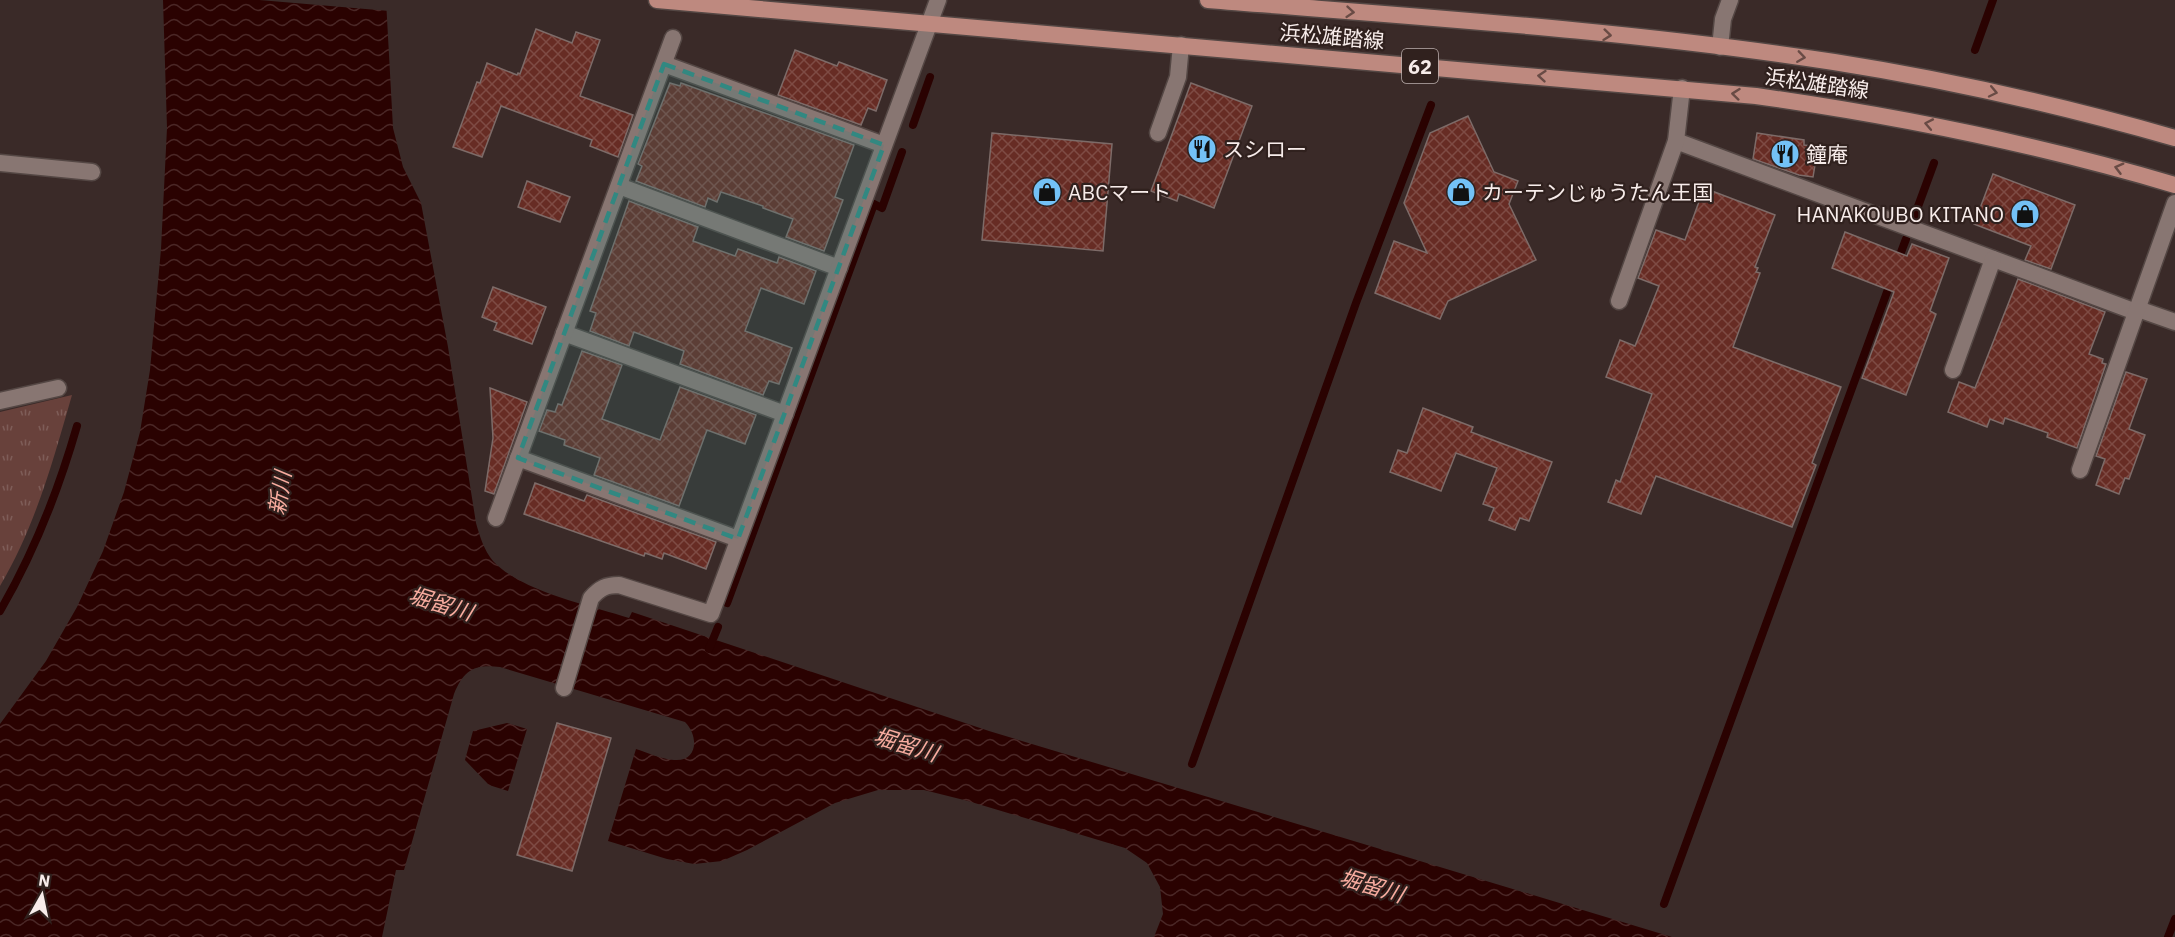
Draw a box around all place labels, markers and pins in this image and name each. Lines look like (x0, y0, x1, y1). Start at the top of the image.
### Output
restaurant icon: スシロー (1186, 133, 1218, 165)
place label: スシロー (1223, 135, 1307, 163)
restaurant icon: 鐘庵 (1769, 138, 1801, 170)
place label: 鐘庵 (1806, 140, 1848, 168)
shop icon: ABCマート (1031, 176, 1063, 208)
shop icon: カーテンじゅうたん王国 (1445, 176, 1477, 208)
place label: ABCマート (1068, 178, 1171, 206)
place label: カーテンじゅうたん王国 (1482, 178, 1713, 206)
shop icon: HANAKOUBO KITANO (2009, 198, 2041, 230)
place label: HANAKOUBO KITANO (1797, 200, 2004, 228)

